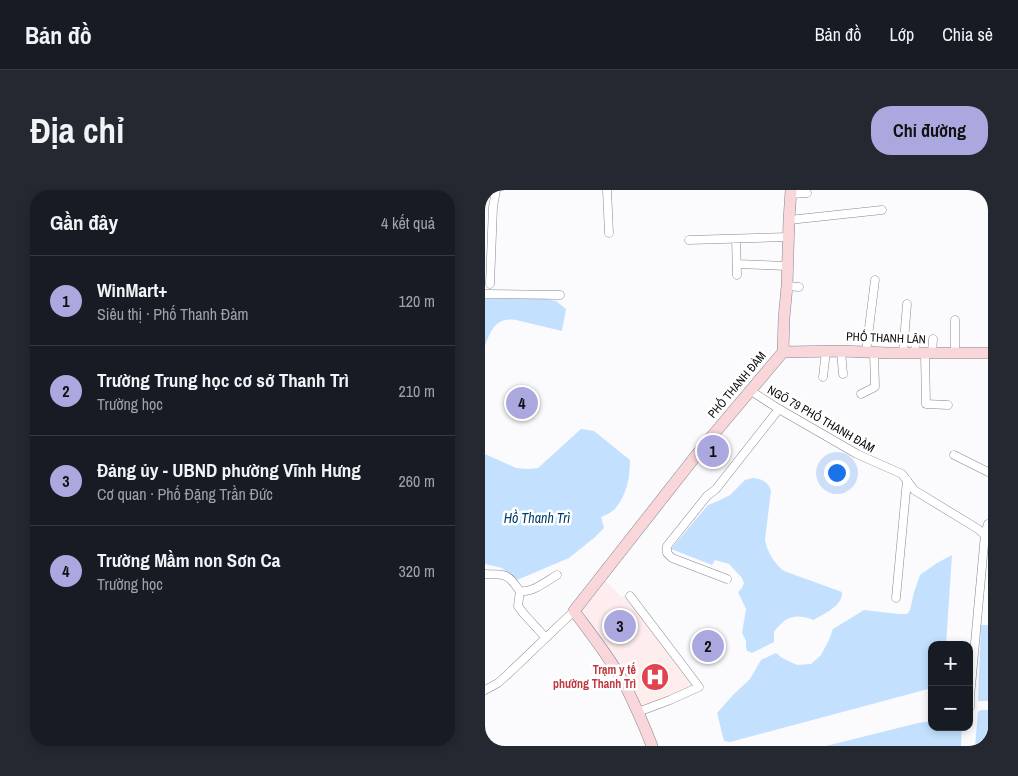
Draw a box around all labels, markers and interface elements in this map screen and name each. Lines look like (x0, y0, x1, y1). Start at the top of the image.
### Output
text: Bản đồ (25, 19, 92, 51)
text: Bản đồ (815, 22, 862, 47)
text: Lớp (890, 22, 914, 47)
text: Chia sẻ (942, 22, 993, 47)
button: Chỉ đường (871, 106, 988, 155)
text: Địa chỉ (30, 107, 124, 154)
text: Gần đây (50, 208, 118, 237)
text: 4 kết quả (381, 212, 435, 234)
text: WinMart+ (97, 277, 167, 303)
text: 1 (62, 290, 70, 312)
text: 120 m (399, 290, 435, 312)
text: Siêu thị · Phố Thanh Đàm (97, 303, 249, 325)
street label: PHỐ THANH LÂN (846, 327, 926, 347)
street label: PHỐ THANH ĐÀM (703, 347, 770, 422)
text: Trường Trung học cơ sở Thanh Trì (97, 367, 349, 393)
text: 2 (62, 380, 70, 402)
text: 210 m (399, 380, 435, 402)
street label: NGÕ 79 PHỐ THANH ĐÀM (765, 380, 878, 456)
pin: 4 (506, 384, 538, 422)
text: Trường học (97, 393, 163, 415)
pin: 1 (697, 432, 729, 470)
text: Đảng ủy - UBND phường Vĩnh Hưng (97, 457, 361, 483)
your location (824, 460, 850, 486)
text: 3 (62, 470, 70, 492)
text: 260 m (399, 470, 435, 492)
text: Cơ quan · Phố Đặng Trần Đức (97, 483, 273, 505)
water label: Hồ Thanh Trì (504, 509, 570, 527)
text: Trường Mầm non Sơn Ca (97, 547, 281, 573)
text: 4 (62, 560, 70, 582)
text: 320 m (399, 560, 435, 582)
text: Trường học (97, 573, 163, 595)
pin: 3 (604, 607, 636, 645)
pin: 2 (692, 627, 724, 665)
map controls (928, 641, 973, 731)
button: + (928, 641, 973, 686)
place label: Trạm y tế phường Thanh Trì (553, 662, 637, 692)
hospital icon: Trạm y tế phường Thanh Trì (640, 662, 670, 692)
button: − (928, 686, 973, 731)

